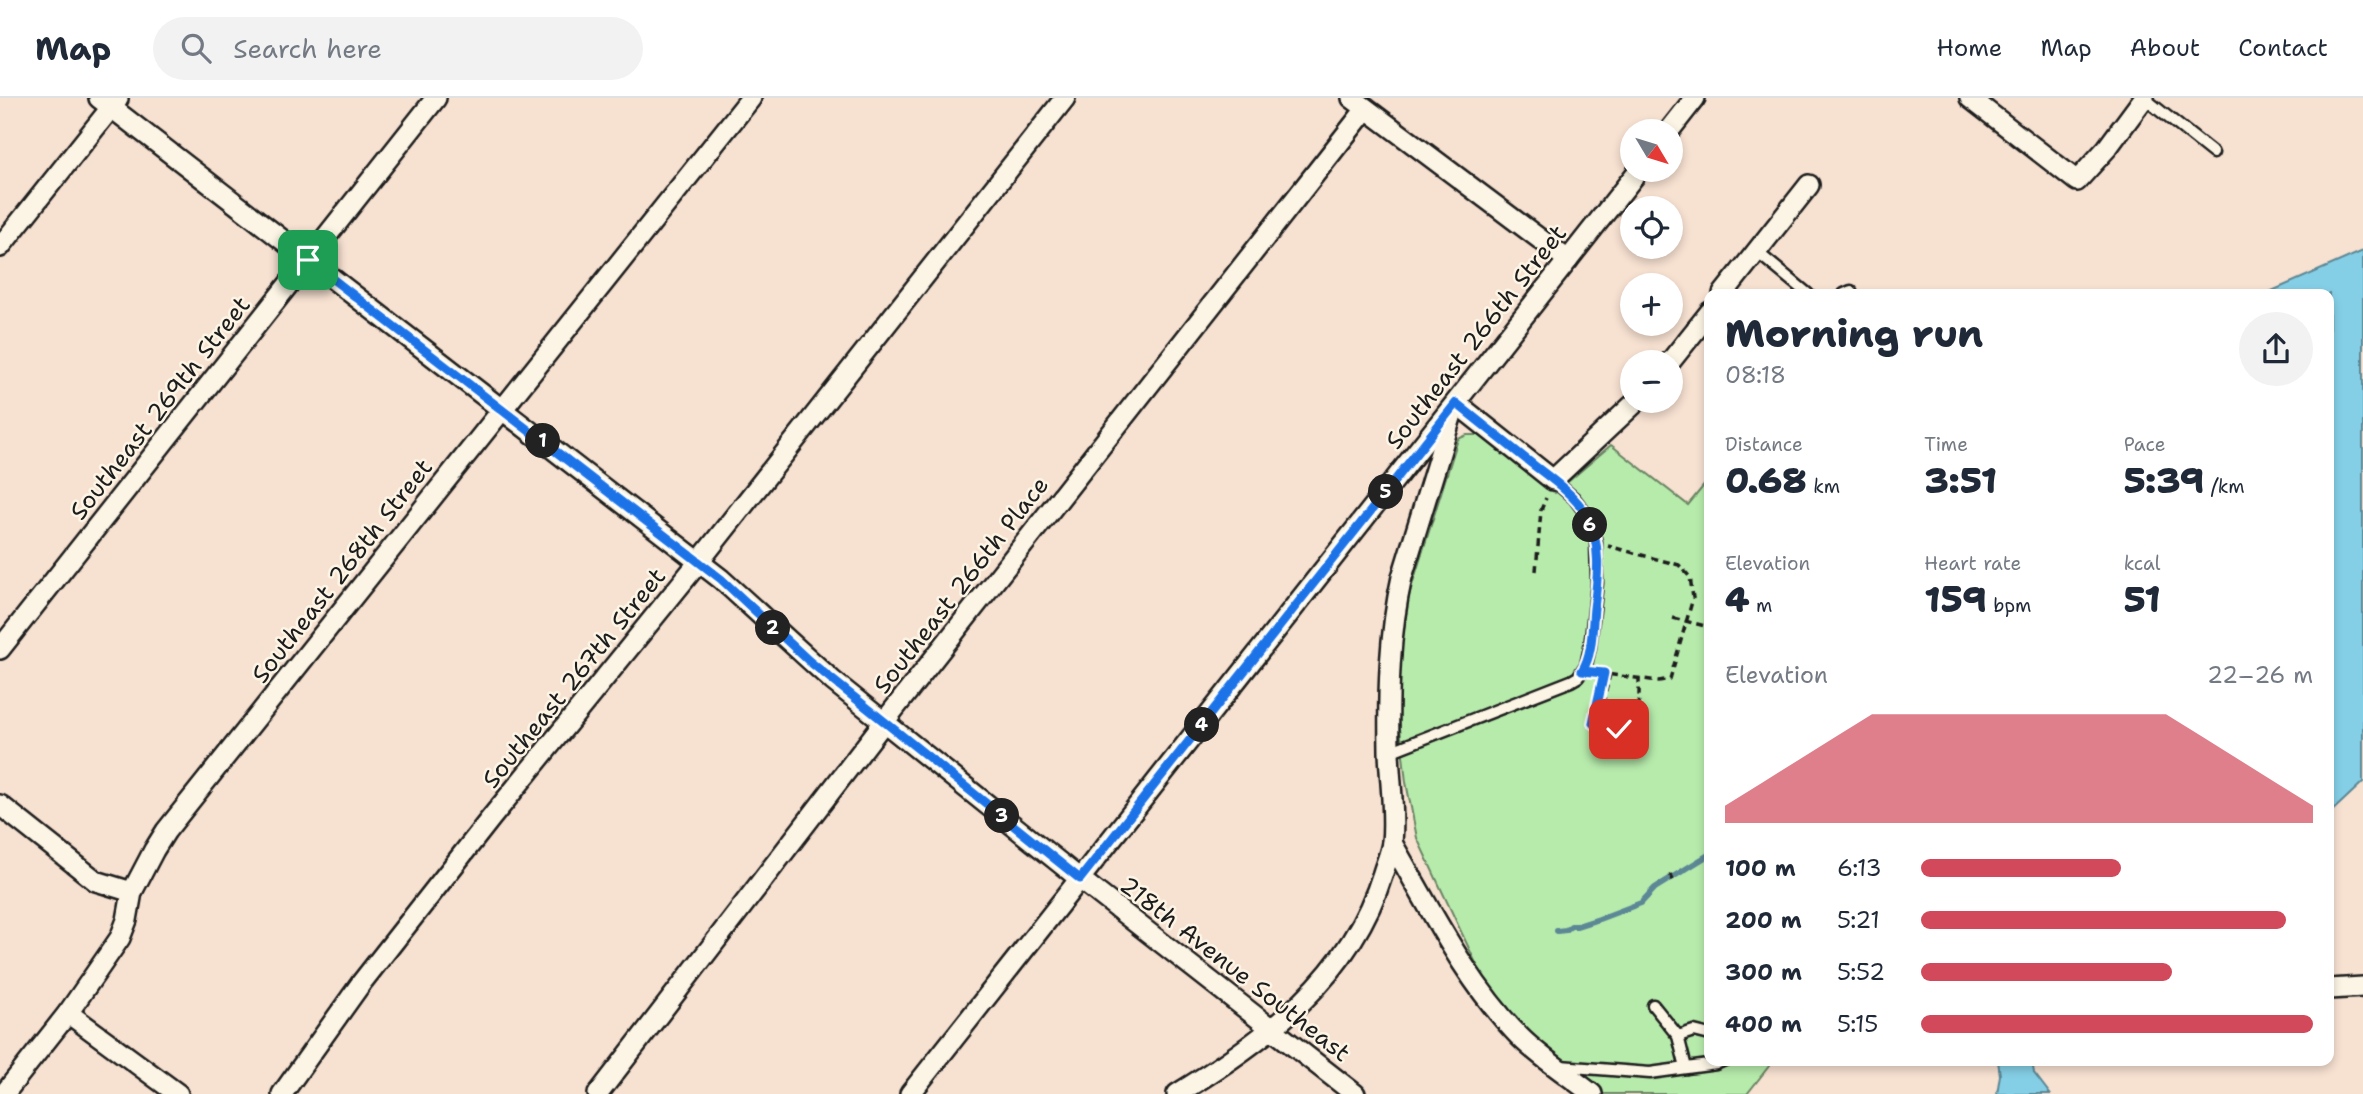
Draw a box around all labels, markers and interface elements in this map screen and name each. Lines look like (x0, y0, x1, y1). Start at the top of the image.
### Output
search box (153, 17, 643, 80)
text: Map (35, 26, 111, 71)
icon: search (177, 29, 215, 67)
text: Search here (233, 31, 382, 66)
text: Home (1936, 32, 2002, 64)
text: Map (2040, 32, 2092, 64)
text: About (2130, 32, 2200, 64)
text: Contact (2238, 32, 2328, 64)
north arrow (1620, 119, 1684, 182)
map controls (1620, 119, 1683, 413)
button: locate (1620, 196, 1683, 259)
street label: Southeast 266th Street (1378, 218, 1574, 456)
pin (278, 230, 338, 290)
icon: arrive (289, 241, 327, 279)
button: + (1620, 273, 1683, 336)
street label: Southeast 269th Street (63, 290, 257, 526)
text: Morning run (1725, 308, 1983, 359)
button: share (2239, 312, 2313, 386)
button: − (1620, 350, 1683, 413)
text: 08:18 (1725, 360, 1786, 390)
pin: 1 (526, 424, 560, 458)
text: 1 (538, 428, 547, 453)
text: Distance (1725, 432, 1803, 457)
text: Time (1924, 432, 1968, 457)
text: Pace (2124, 432, 2165, 457)
street label: Southeast 268th Street (244, 452, 440, 690)
text: 0.68 (1725, 457, 1807, 504)
text: 3:51 (1924, 457, 1997, 504)
text: 5:39 (2124, 457, 2204, 504)
street label: Southeast 266th Place (866, 470, 1056, 700)
pin: 5 (1368, 474, 1404, 510)
text: km (1807, 474, 1840, 499)
text: /km (2204, 474, 2245, 499)
text: 5 (1380, 479, 1391, 504)
pin: 6 (1572, 508, 1608, 542)
text: 6 (1583, 512, 1596, 537)
text: Elevation (1725, 551, 1810, 576)
text: Heart rate (1924, 551, 2021, 576)
text: kcal (2124, 551, 2161, 576)
street label: Southeast 267th Street (475, 561, 673, 795)
text: 4 (1725, 576, 1750, 623)
text: 159 (1924, 576, 1987, 623)
text: 51 (2124, 576, 2161, 623)
text: m (1750, 593, 1772, 618)
text: bpm (1987, 593, 2031, 618)
pin: 2 (756, 610, 790, 646)
text: 2 (766, 615, 779, 640)
text: Elevation (1725, 660, 1828, 690)
text: 22–26 m (2207, 660, 2313, 690)
pin (1589, 699, 1649, 759)
pin: 4 (1184, 708, 1220, 742)
icon: check (1600, 710, 1638, 748)
text: 4 (1195, 712, 1208, 737)
pin: 3 (984, 798, 1020, 834)
text: 3 (995, 803, 1008, 828)
text: 100 m (1725, 853, 1796, 883)
text: 6:13 (1837, 853, 1882, 883)
street label: 218th Avenue Southeast (1113, 869, 1357, 1069)
text: 200 m (1725, 905, 1802, 935)
text: 5:21 (1837, 905, 1880, 935)
text: 300 m (1725, 957, 1802, 987)
text: 5:52 (1837, 957, 1885, 987)
text: 400 m (1725, 1009, 1802, 1039)
text: 5:15 (1837, 1009, 1878, 1039)

